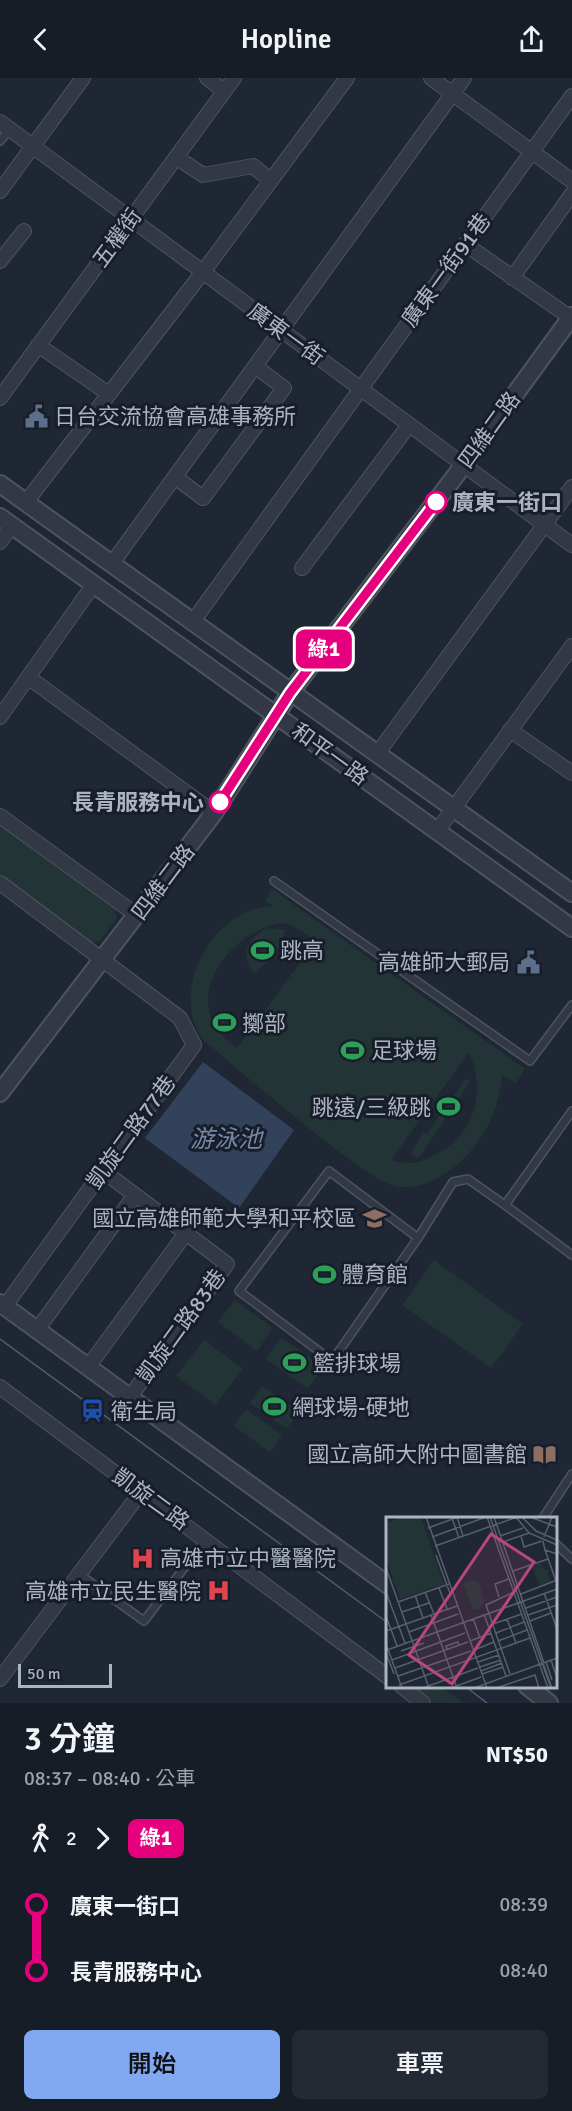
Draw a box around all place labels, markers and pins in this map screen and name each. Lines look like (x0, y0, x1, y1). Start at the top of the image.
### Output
public building icon: 日台交流協會高雄事務所 (23, 403, 49, 429)
place label: 日台交流協會高雄事務所 (54, 403, 296, 430)
place label: 廣東一街口 (452, 489, 562, 516)
marker: 廣東一街口 (425, 491, 447, 513)
place label: 長青服務中心 (72, 789, 204, 816)
marker: 長青服務中心 (209, 791, 231, 813)
sports icon: 跳高 (249, 937, 275, 963)
place label: 跳高 (280, 937, 324, 964)
place label: 高雄師大郵局 (378, 949, 510, 976)
public building icon: 高雄師大郵局 (515, 949, 541, 975)
sports icon: 擲部 (211, 1010, 237, 1036)
place label: 擲部 (242, 1010, 286, 1037)
sports icon: 足球場 (340, 1037, 366, 1063)
place label: 足球場 (371, 1037, 437, 1064)
place label: 跳遠/三級跳 (312, 1094, 431, 1121)
sports icon: 跳遠/三級跳 (436, 1094, 462, 1120)
place label: 國立高雄師範大學和平校區 (92, 1205, 356, 1232)
school or university icon: 國立高雄師範大學和平校區 (361, 1205, 387, 1231)
sports icon: 體育館 (311, 1261, 337, 1287)
place label: 體育館 (342, 1261, 408, 1288)
sports icon: 籃排球場 (282, 1350, 308, 1376)
place label: 籃排球場 (313, 1350, 401, 1377)
sports icon: 網球場-硬地 (261, 1394, 287, 1420)
place label: 網球場-硬地 (292, 1394, 410, 1421)
station icon: 衛生局 (80, 1398, 106, 1424)
place label: 衛生局 (111, 1398, 177, 1425)
place label: 國立高師大附中圖書館 (307, 1441, 527, 1468)
library icon: 國立高師大附中圖書館 (532, 1441, 558, 1467)
hospital icon: 高雄市立中醫醫院 (129, 1545, 155, 1571)
place label: 高雄市立中醫醫院 (160, 1545, 336, 1572)
place label: 高雄市立民生醫院 (25, 1578, 201, 1605)
hospital icon: 高雄市立民生醫院 (206, 1578, 232, 1604)

